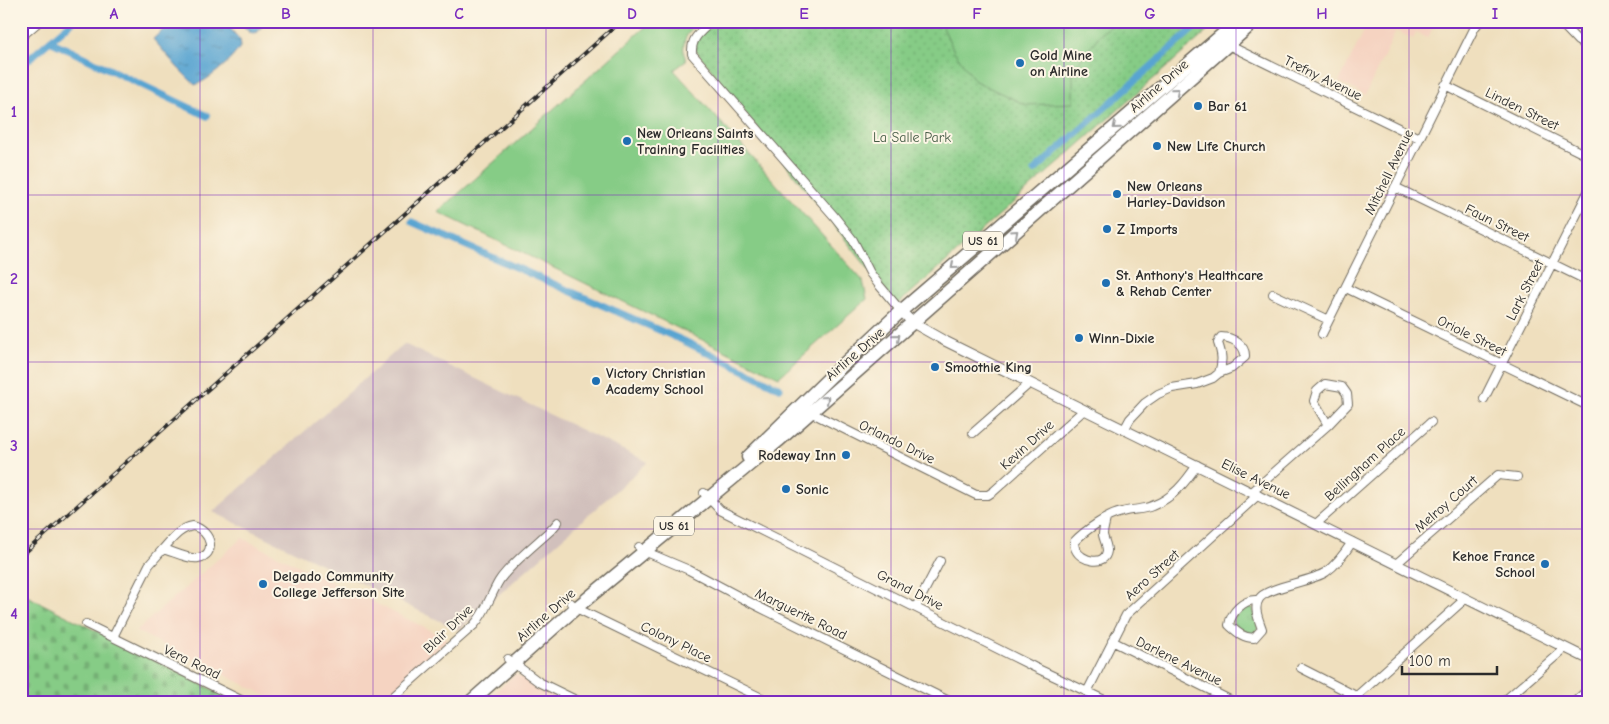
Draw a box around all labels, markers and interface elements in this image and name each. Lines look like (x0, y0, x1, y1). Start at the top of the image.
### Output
text: A (110, 5, 119, 23)
text: B (281, 5, 291, 23)
text: C (454, 5, 464, 23)
text: D (627, 5, 637, 23)
text: E (799, 5, 809, 23)
text: F (972, 5, 982, 23)
text: G (1144, 5, 1156, 23)
text: H (1316, 5, 1328, 23)
text: I (1492, 5, 1498, 23)
place label: Gold Mine on Airline (1030, 47, 1092, 80)
street label: Trefny Avenue (1281, 52, 1365, 104)
street label: Airline Drive (1126, 56, 1192, 116)
marker: Gold Mine on Airline (1014, 57, 1026, 69)
street label: Linden Street (1482, 84, 1562, 135)
one-way arrow (1170, 88, 1179, 97)
place label: Bar 61 (1208, 98, 1247, 115)
marker: Bar 61 (1192, 100, 1204, 112)
text: 1 (11, 103, 17, 121)
one-way arrow (1113, 120, 1122, 129)
place label: New Orleans Saints Training Facilities (637, 125, 753, 158)
street label: Mitchell Avenue (1361, 126, 1417, 218)
park label: La Salle Park (873, 129, 951, 146)
marker: New Orleans Saints Training Facilities (621, 135, 633, 147)
place label: New Life Church (1167, 138, 1266, 155)
marker: New Life Church (1151, 140, 1163, 152)
place label: New Orleans Harley-Davidson (1127, 178, 1225, 211)
marker: New Orleans Harley-Davidson (1111, 188, 1123, 200)
street label: Faun Street (1462, 200, 1533, 246)
place label: Z Imports (1117, 221, 1178, 238)
marker: Z Imports (1101, 223, 1113, 235)
one-way arrow (1009, 229, 1018, 238)
road number: US 61 (963, 232, 1003, 250)
street label: Lark Street (1502, 256, 1548, 323)
one-way arrow (950, 260, 959, 269)
place label: St. Anthony's Healthcare & Rehab Center (1116, 267, 1263, 300)
text: 2 (10, 270, 18, 288)
marker: St. Anthony's Healthcare & Rehab Center (1100, 277, 1112, 289)
street label: Oriole Street (1435, 312, 1510, 361)
street label: Airline Drive (822, 324, 888, 384)
place label: Winn-Dixie (1089, 330, 1155, 347)
marker: Winn-Dixie (1073, 332, 1085, 344)
one-way arrow (891, 334, 900, 343)
place label: Smoothie King (945, 359, 1032, 376)
marker: Smoothie King (929, 361, 941, 373)
place label: Victory Christian Academy School (606, 365, 706, 398)
marker: Victory Christian Academy School (590, 375, 602, 387)
one-way arrow (821, 396, 830, 405)
street label: Orlando Drive (856, 416, 938, 468)
street label: Kevin Drive (997, 416, 1057, 474)
street label: Bellingham Place (1321, 423, 1409, 505)
text: 3 (10, 437, 18, 455)
place label: Rodeway Inn (758, 447, 836, 464)
marker: Rodeway Inn (840, 449, 852, 461)
street label: Elise Avenue (1219, 455, 1293, 503)
street label: Melroy Court (1411, 471, 1482, 536)
place label: Sonic (796, 481, 829, 498)
marker: Sonic (780, 483, 792, 495)
road number: US 61 (654, 516, 694, 536)
street label: Aero Street (1121, 545, 1184, 604)
place label: Kehoe France School (1452, 548, 1535, 581)
marker: Kehoe France School (1539, 558, 1551, 570)
street label: Grand Drive (874, 566, 946, 614)
place label: Delgado Community College Jefferson Site (273, 568, 404, 601)
marker: Delgado Community College Jefferson Site (257, 578, 269, 590)
street label: Marguerite Road (752, 584, 850, 644)
street label: Airline Drive (513, 585, 579, 645)
street label: Blair Drive (420, 601, 476, 657)
text: 4 (10, 605, 18, 623)
street label: Colony Place (638, 617, 714, 667)
street label: Darlene Avenue (1133, 633, 1225, 689)
street label: Vera Road (161, 641, 223, 683)
scale bar (1402, 644, 1496, 676)
text: 100 m (1409, 652, 1451, 670)

